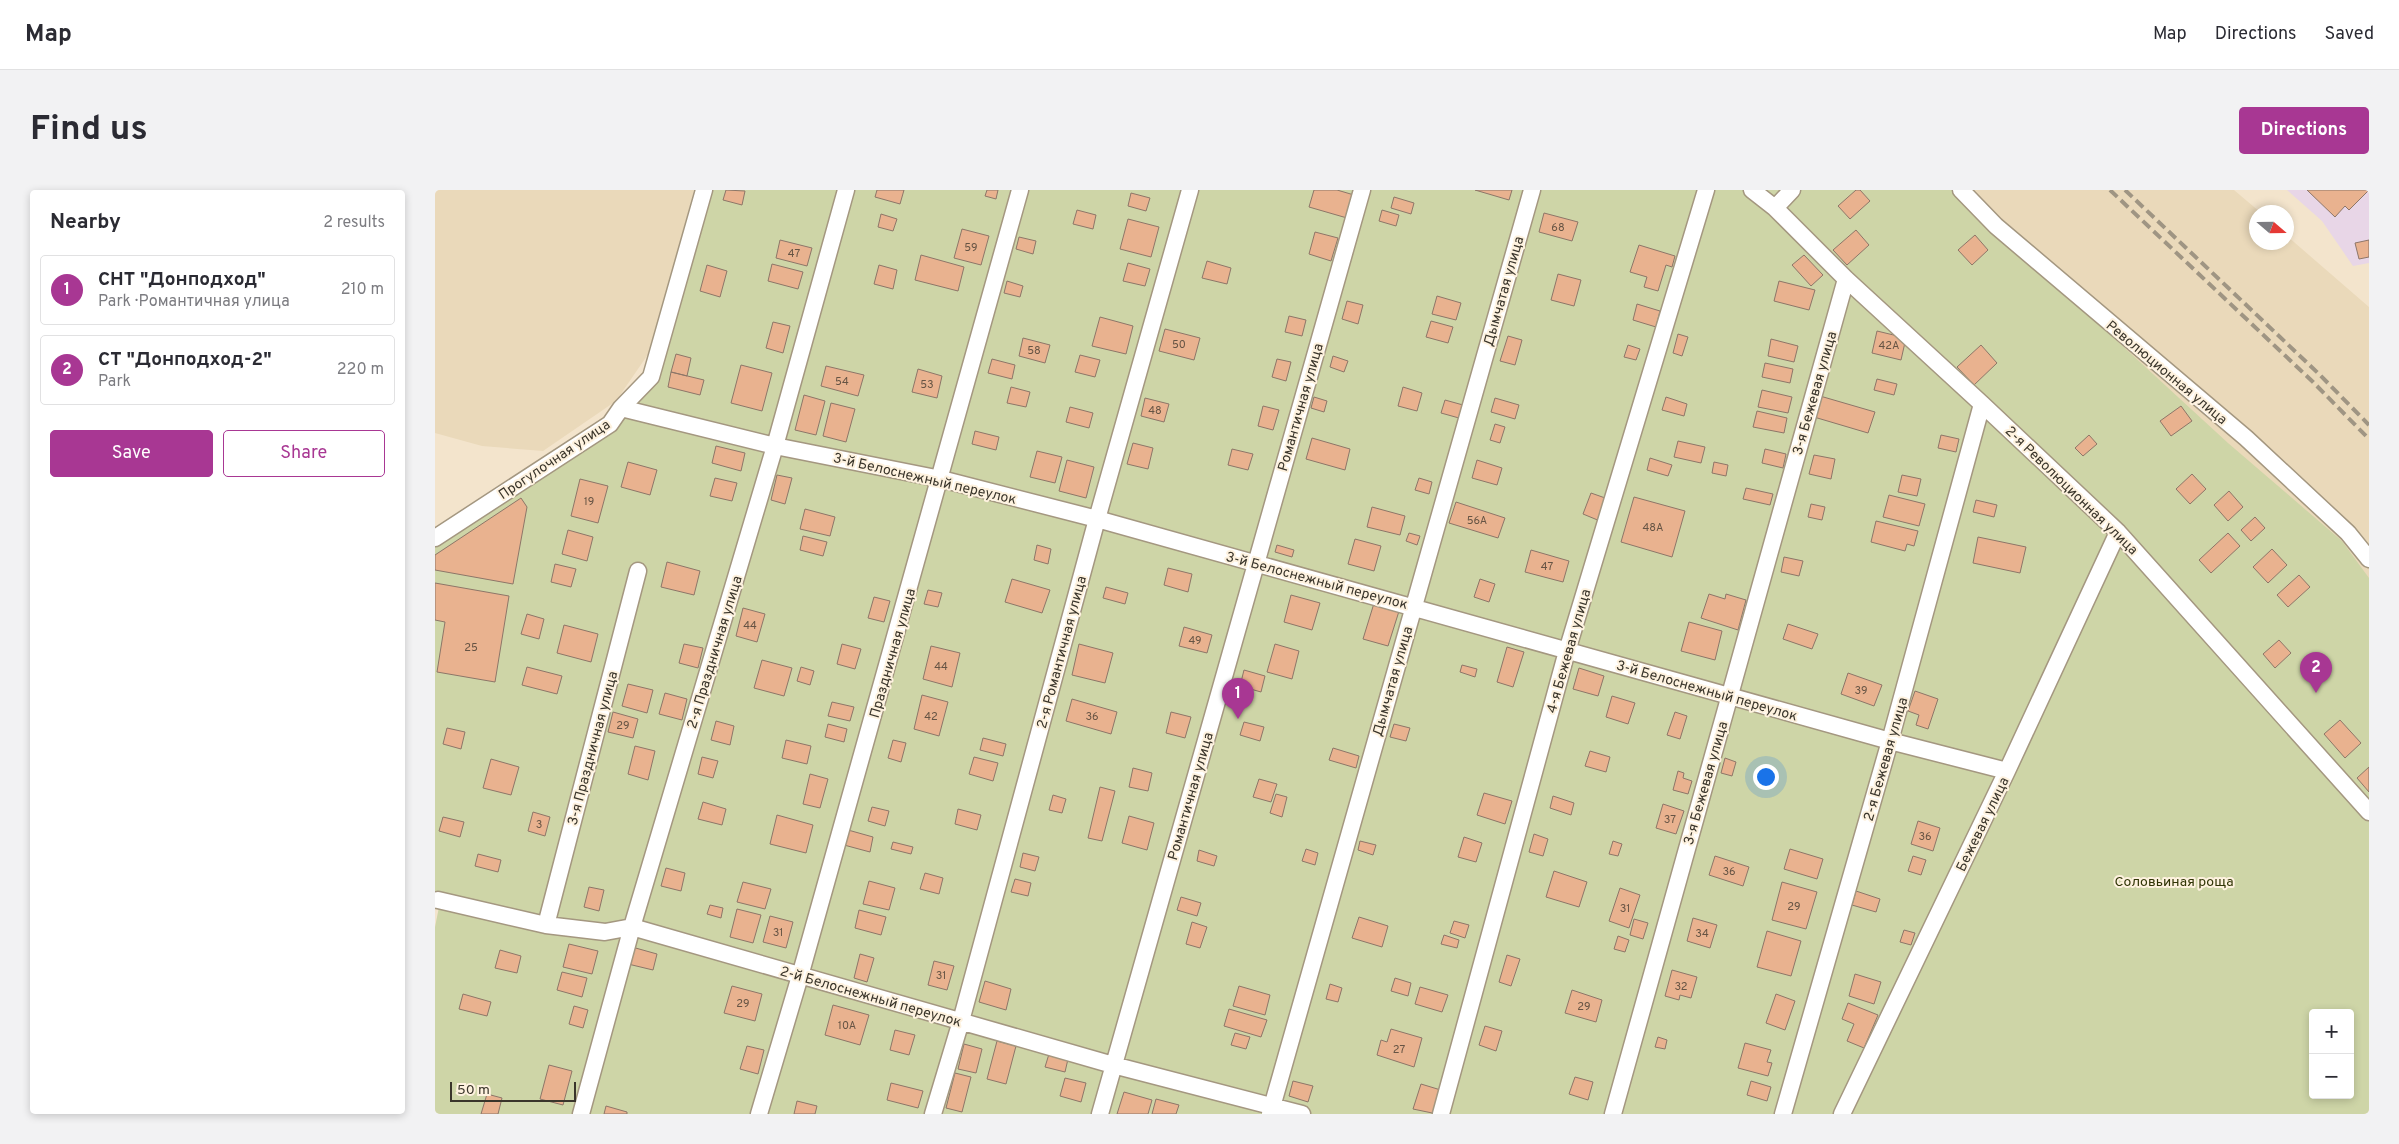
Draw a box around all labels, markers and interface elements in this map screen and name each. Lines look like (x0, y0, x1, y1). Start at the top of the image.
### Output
text: Map (25, 20, 72, 50)
text: Map (2153, 23, 2187, 46)
text: Directions (2215, 23, 2297, 46)
text: Saved (2325, 23, 2374, 46)
button: Directions (2239, 107, 2369, 154)
text: Find us (30, 108, 148, 152)
north arrow (2249, 205, 2294, 250)
text: Nearby (50, 209, 121, 236)
text: 2 results (323, 213, 385, 233)
house number: 68 (1551, 221, 1565, 235)
street label: Дымчатая улица (1481, 235, 1528, 348)
house number: 59 (964, 241, 978, 255)
house number: 47 (788, 247, 800, 261)
text: СНТ "Донподход" (98, 268, 266, 292)
text: 1 (64, 280, 70, 300)
text: 210 m (341, 280, 384, 300)
text: Park · Романтичная улица (98, 292, 290, 312)
street label: Революционная улица (2102, 317, 2230, 429)
street label: 3-я Бежевая улица (1790, 330, 1841, 457)
house number: 50 (1172, 338, 1186, 352)
house number: 42А (1878, 339, 1900, 353)
street label: Романтичная улица (1275, 342, 1328, 473)
house number: 58 (1027, 344, 1041, 358)
text: СТ "Донподход-2" (98, 348, 272, 372)
text: 2 (62, 360, 72, 380)
text: 220 m (337, 360, 384, 380)
text: Park (98, 372, 131, 392)
house number: 54 (835, 375, 849, 389)
house number: 53 (920, 378, 934, 392)
house number: 48 (1148, 404, 1162, 418)
street label: Прогулочная улица (496, 417, 614, 504)
street label: 2-я Революционная улица (2001, 423, 2141, 559)
button: Save (50, 430, 213, 477)
button: Share (223, 430, 385, 477)
street label: 3-й Белоснежный переулок (831, 450, 1018, 509)
house number: 19 (584, 495, 594, 509)
house number: 56А (1467, 514, 1487, 528)
house number: 48А (1643, 521, 1663, 535)
street label: 3-й Белоснежный переулок (1224, 549, 1409, 614)
house number: 47 (1541, 560, 1553, 574)
street label: 2-я Праздничная улица (684, 574, 747, 731)
street label: 2-я Романтичная улица (1034, 574, 1091, 731)
street label: Праздничная улица (867, 587, 920, 720)
street label: 4-я Бежевая улица (1544, 587, 1595, 715)
house number: 44 (743, 619, 757, 633)
street label: Дымчатая улица (1370, 625, 1417, 738)
house number: 49 (1188, 634, 1202, 648)
house number: 25 (464, 641, 478, 655)
pin: 2 (2300, 652, 2332, 693)
street label: 3-й Белоснежный переулок (1614, 657, 1799, 725)
house number: 44 (934, 660, 948, 674)
street label: 3-я Праздничная улица (565, 670, 622, 827)
pin: 1 (1222, 678, 1254, 719)
house number: 39 (1855, 684, 1867, 698)
street label: 2-я Бежевая улица (1861, 696, 1912, 823)
house number: 42 (924, 710, 938, 724)
house number: 36 (1085, 710, 1099, 724)
house number: 29 (616, 719, 630, 733)
street label: 3-я Бежевая улица (1681, 720, 1732, 847)
street label: Романтичная улица (1165, 731, 1218, 862)
your location (1753, 764, 1779, 790)
street label: Бежевая улица (1953, 775, 2014, 875)
house number: 37 (1664, 813, 1676, 827)
house number: 3 (536, 818, 542, 832)
house number: 36 (1918, 830, 1932, 844)
house number: 36 (1722, 865, 1736, 879)
park label: Соловьиная роща (2114, 874, 2234, 891)
house number: 29 (1787, 900, 1801, 914)
house number: 31 (1620, 902, 1630, 916)
house number: 31 (773, 926, 783, 940)
house number: 34 (1695, 927, 1709, 941)
street label: 2-й Белоснежный переулок (778, 963, 963, 1032)
house number: 31 (936, 969, 946, 983)
house number: 32 (1674, 980, 1688, 994)
house number: 29 (736, 997, 750, 1011)
house number: 29 (1577, 1000, 1591, 1014)
map controls (2309, 1009, 2354, 1099)
button: + (2309, 1009, 2354, 1054)
house number: 10А (838, 1019, 856, 1033)
house number: 27 (1393, 1043, 1405, 1057)
button: − (2309, 1054, 2354, 1099)
scale bar (450, 1079, 576, 1102)
text: 50 m (457, 1082, 490, 1099)

